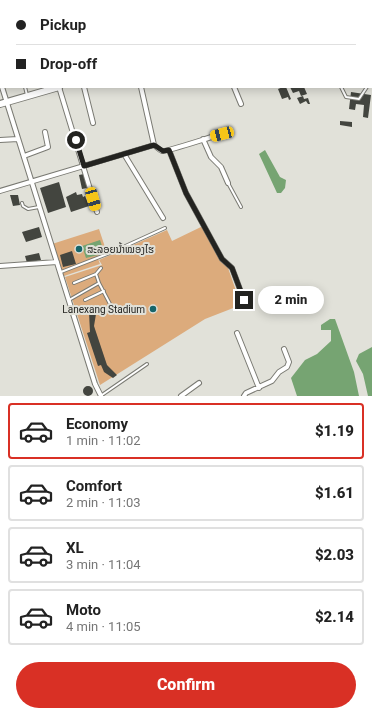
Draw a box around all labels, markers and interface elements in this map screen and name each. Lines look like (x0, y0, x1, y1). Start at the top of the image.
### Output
text: Pickup (40, 16, 86, 34)
text: Drop-off (40, 55, 97, 73)
car (209, 125, 235, 143)
route start (67, 131, 85, 149)
car (84, 186, 102, 212)
place label: ສະລອຍນ້ຳໝອງໄຮ (87, 242, 154, 255)
marker: ສະລອຍນ້ຳໝອງໄຮ (74, 244, 84, 254)
callout: 2 min (258, 286, 324, 314)
route end (235, 291, 253, 309)
text: 2 min (275, 292, 307, 307)
place label: Lanexang Stadium (62, 304, 145, 315)
marker: Lanexang Stadium (148, 304, 158, 314)
icon: car (18, 413, 54, 449)
text: Economy (66, 415, 128, 433)
text: $1.19 (315, 422, 354, 440)
text: 1 min · 11:02 (66, 433, 141, 448)
icon: car (18, 475, 54, 511)
text: Comfort (66, 477, 122, 495)
text: $1.61 (315, 484, 354, 502)
text: 2 min · 11:03 (66, 495, 141, 510)
icon: car (18, 537, 54, 573)
text: XL (66, 539, 84, 557)
text: $2.03 (315, 546, 354, 564)
text: 3 min · 11:04 (66, 557, 141, 572)
icon: car (18, 599, 54, 635)
text: Moto (66, 601, 101, 619)
text: $2.14 (315, 608, 354, 626)
text: 4 min · 11:05 (66, 619, 141, 634)
button: Confirm (16, 662, 356, 708)

